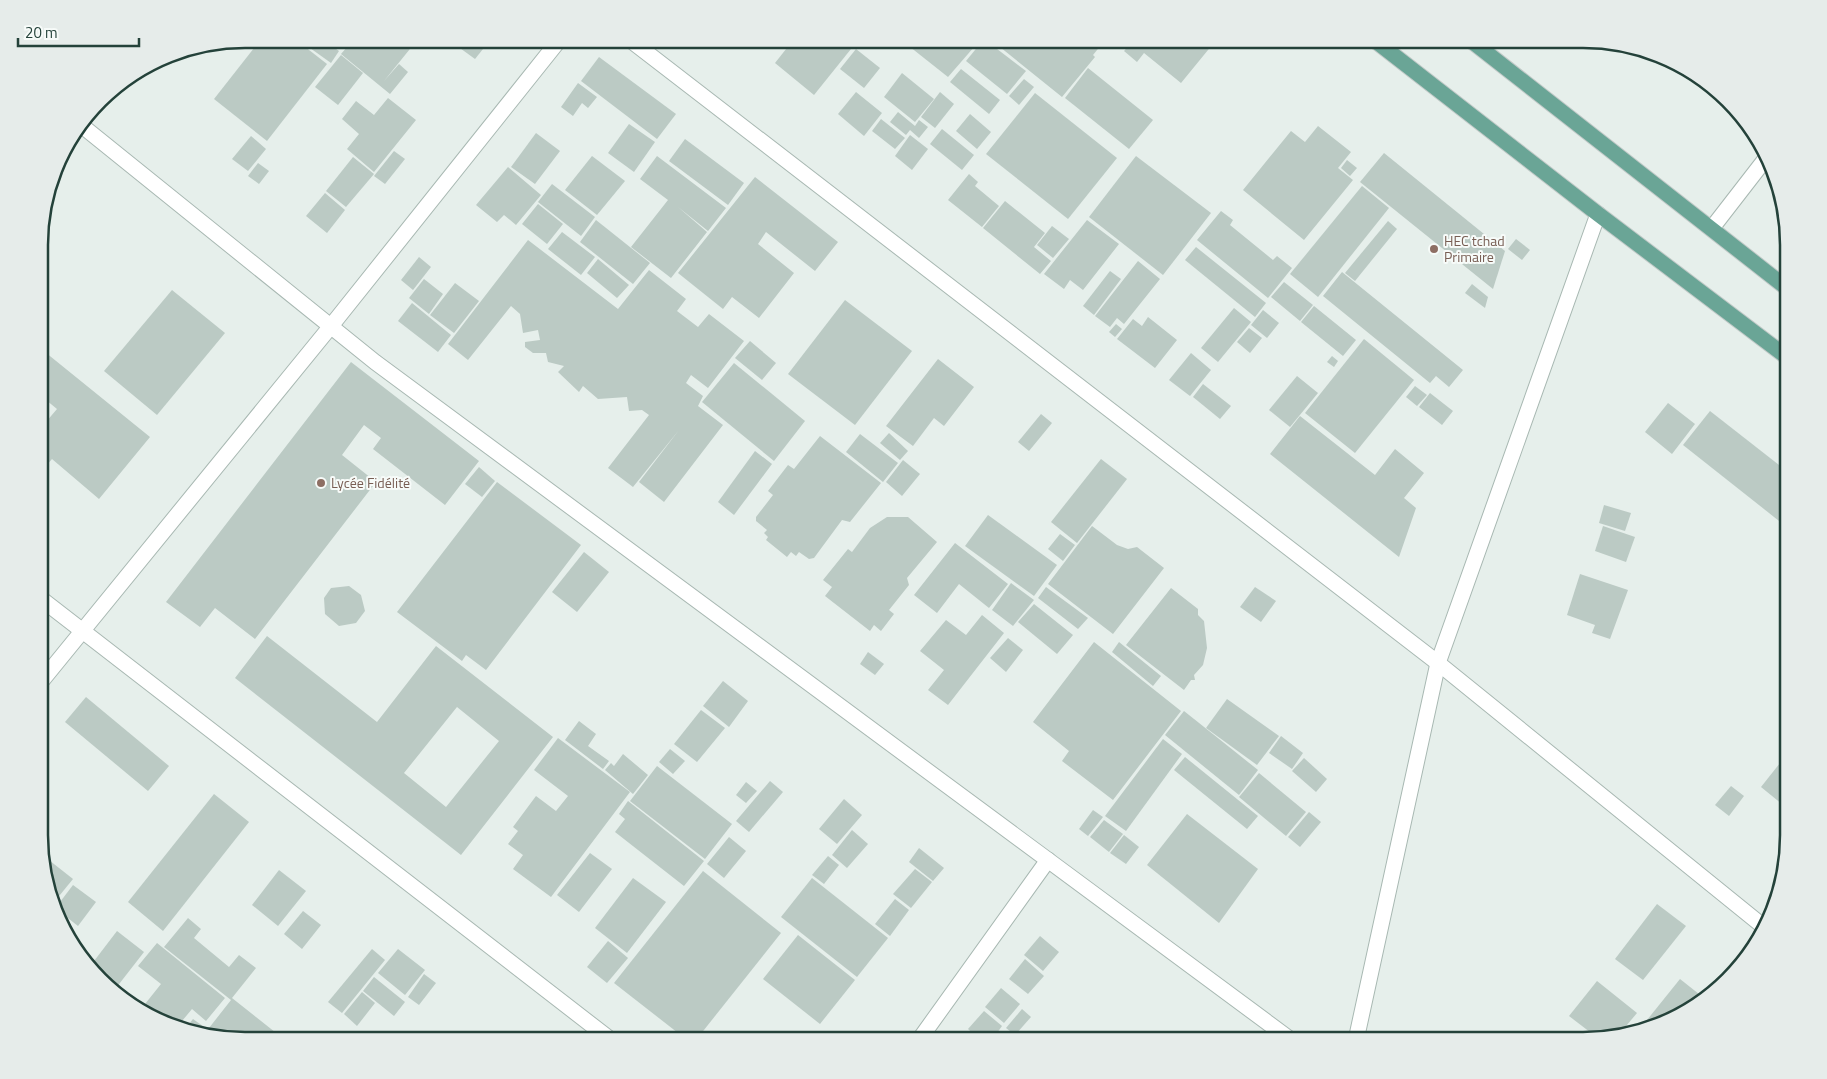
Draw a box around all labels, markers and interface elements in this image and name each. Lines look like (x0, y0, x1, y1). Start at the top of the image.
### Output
scale bar (18, 15, 139, 47)
text: 20 m (25, 21, 58, 44)
place label: HEC tchad Primaire (1444, 230, 1505, 267)
marker: HEC tchad Primaire (1428, 243, 1440, 255)
place label: Lycée Fidélité (331, 472, 410, 493)
marker: Lycée Fidélité (315, 477, 327, 489)

